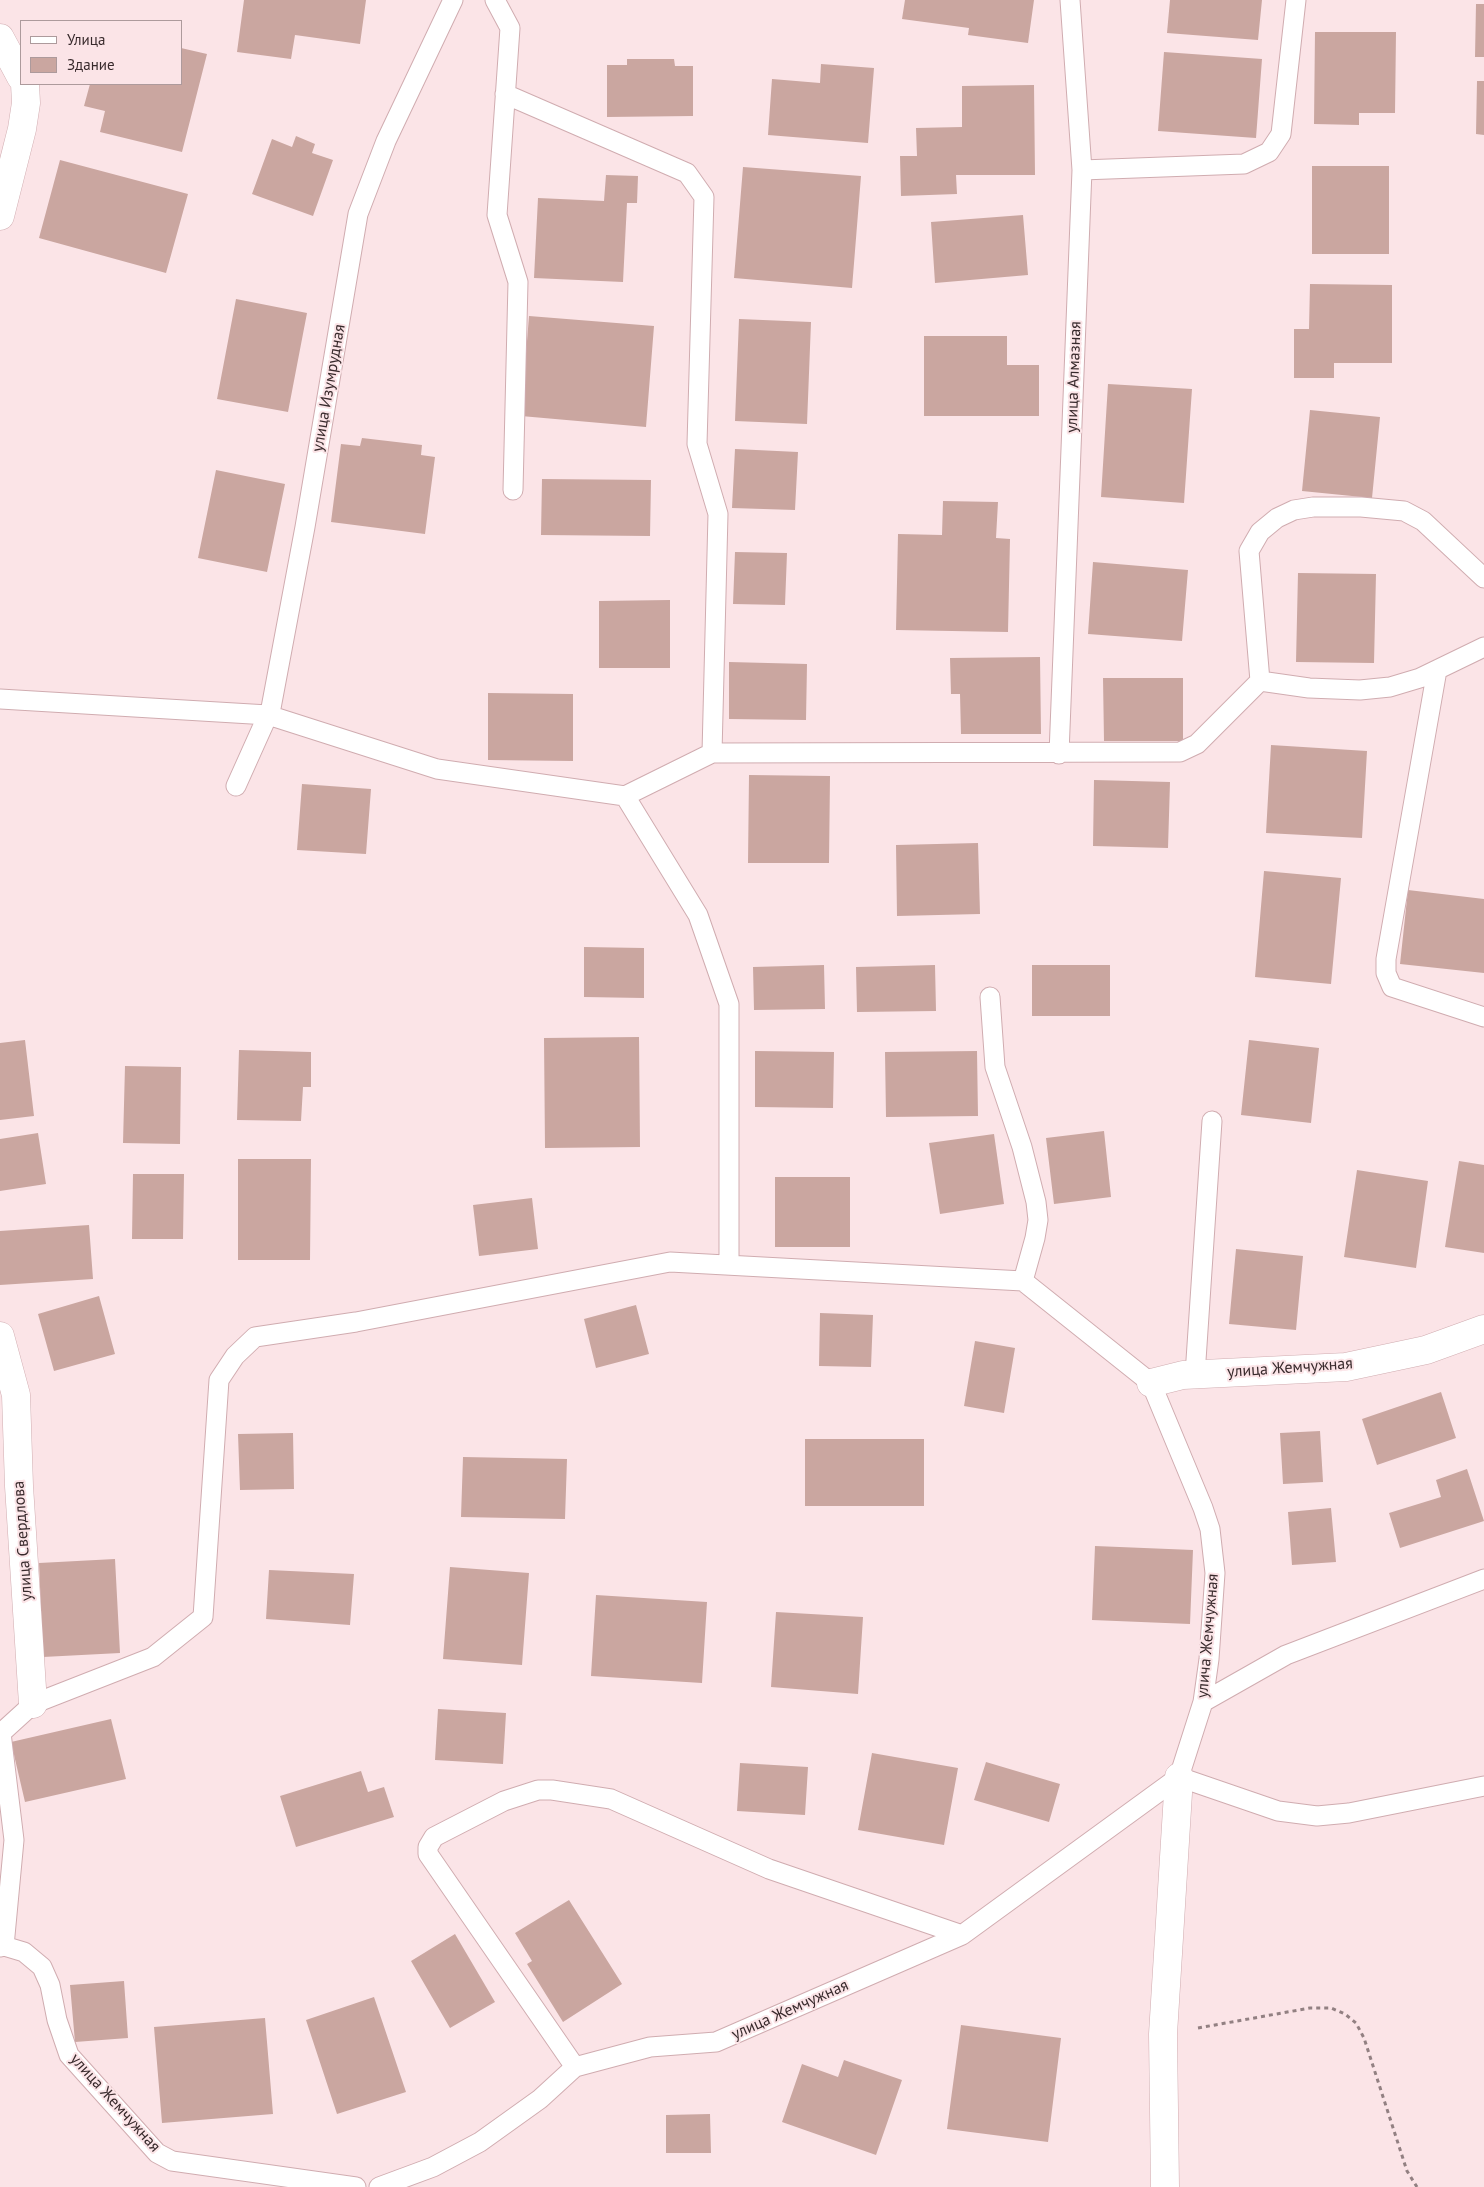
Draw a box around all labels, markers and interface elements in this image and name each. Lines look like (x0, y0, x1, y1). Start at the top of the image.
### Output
legend (20, 20, 182, 85)
text: Улица (67, 30, 105, 49)
text: Здание (67, 55, 115, 74)
street label: улица Алмазная (1062, 321, 1086, 433)
street label: улица Изумрудная (308, 323, 350, 453)
street label: улица Жемчужная (1227, 1354, 1353, 1382)
street label: улица Свердлова (9, 1480, 37, 1602)
street label: улича Жемчужная (1193, 1573, 1223, 1699)
street label: улица Жемчужная (729, 1976, 851, 2044)
street label: улица Жемчужная (66, 2050, 164, 2156)

